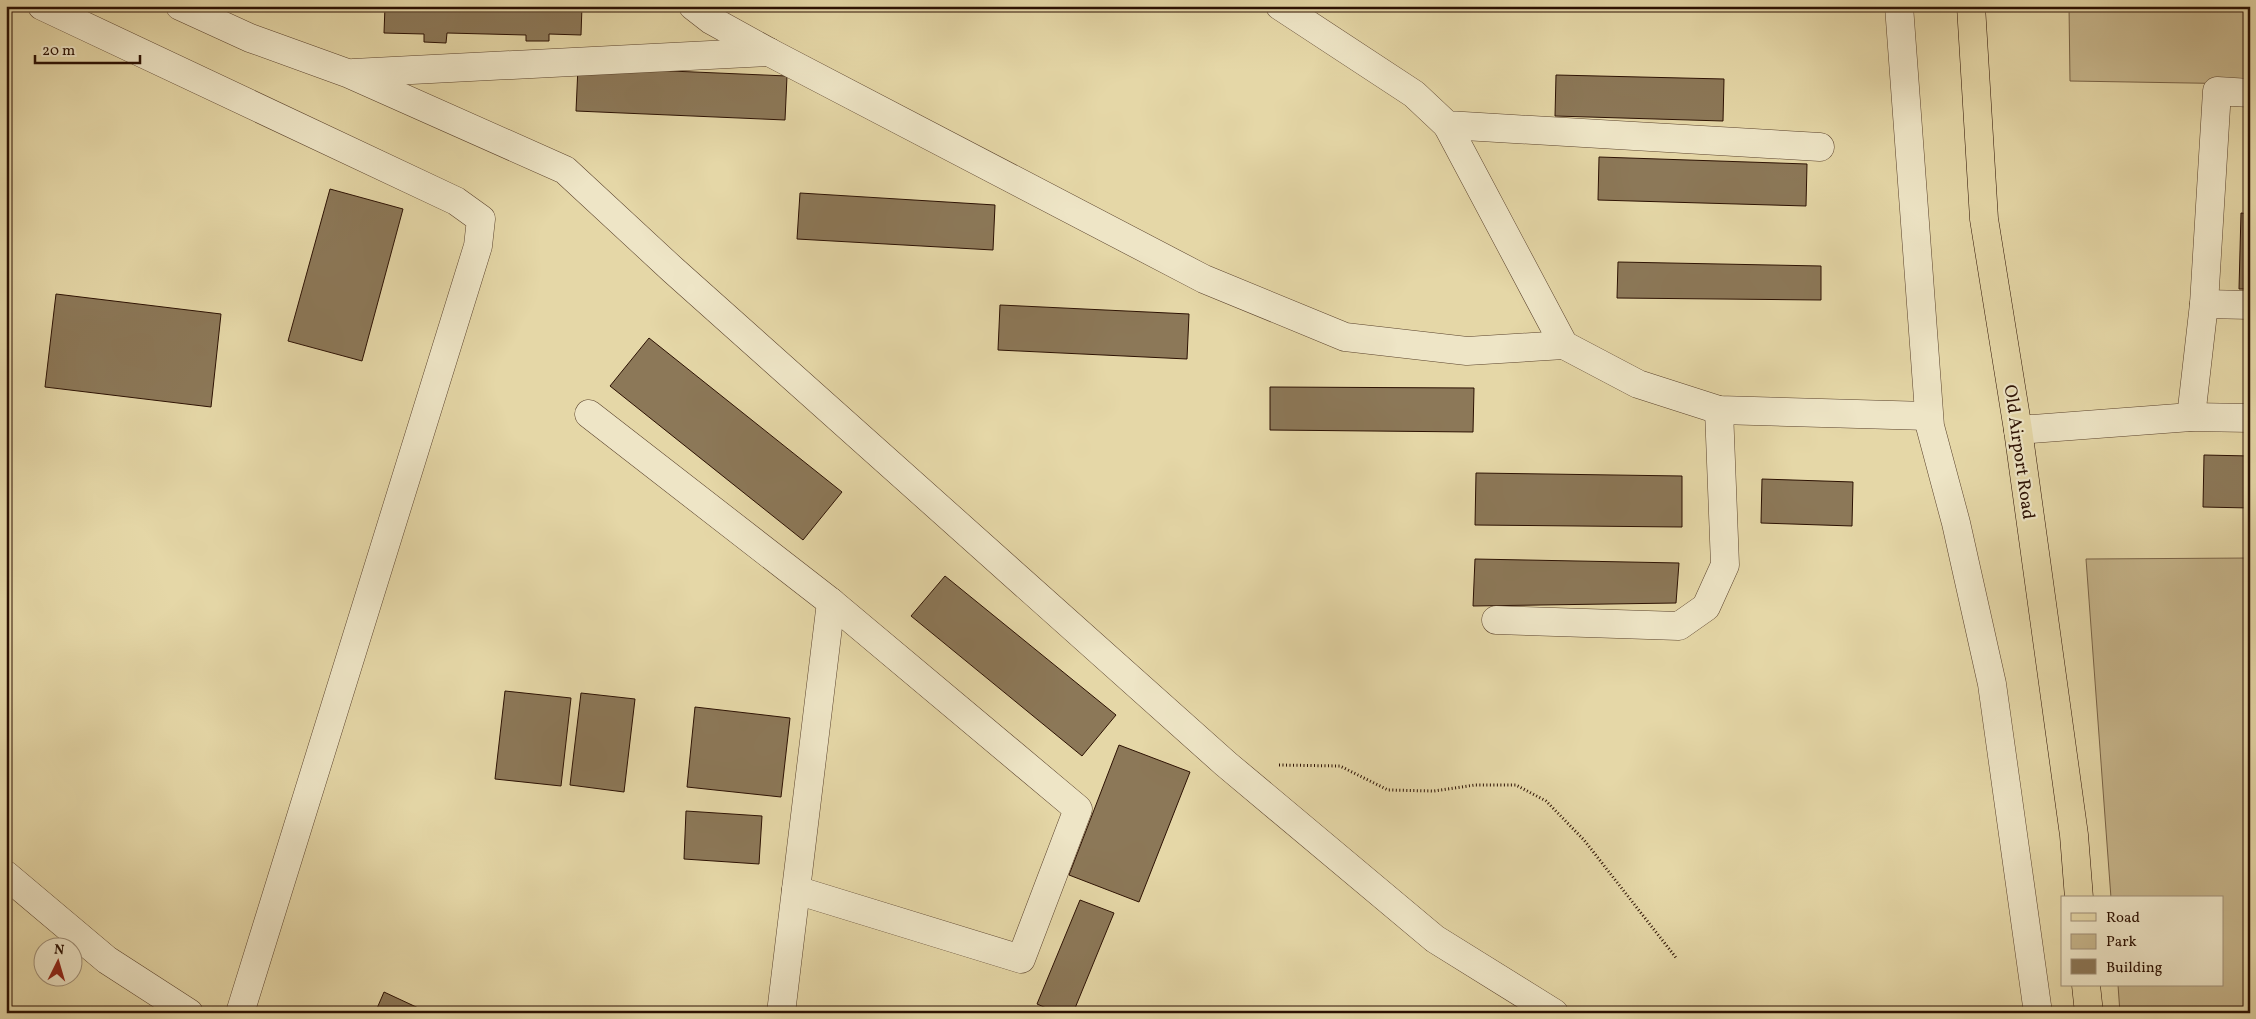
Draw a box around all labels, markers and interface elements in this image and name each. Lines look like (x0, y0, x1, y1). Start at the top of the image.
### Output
scale bar (35, 32, 140, 64)
text: 20 m (42, 41, 75, 62)
street label: Old Airport Road (1997, 383, 2040, 521)
legend (2061, 896, 2224, 986)
text: Road (2106, 908, 2140, 929)
text: Park (2106, 932, 2137, 953)
north arrow (32, 936, 82, 986)
text: N (53, 941, 65, 960)
text: Building (2106, 958, 2163, 979)

